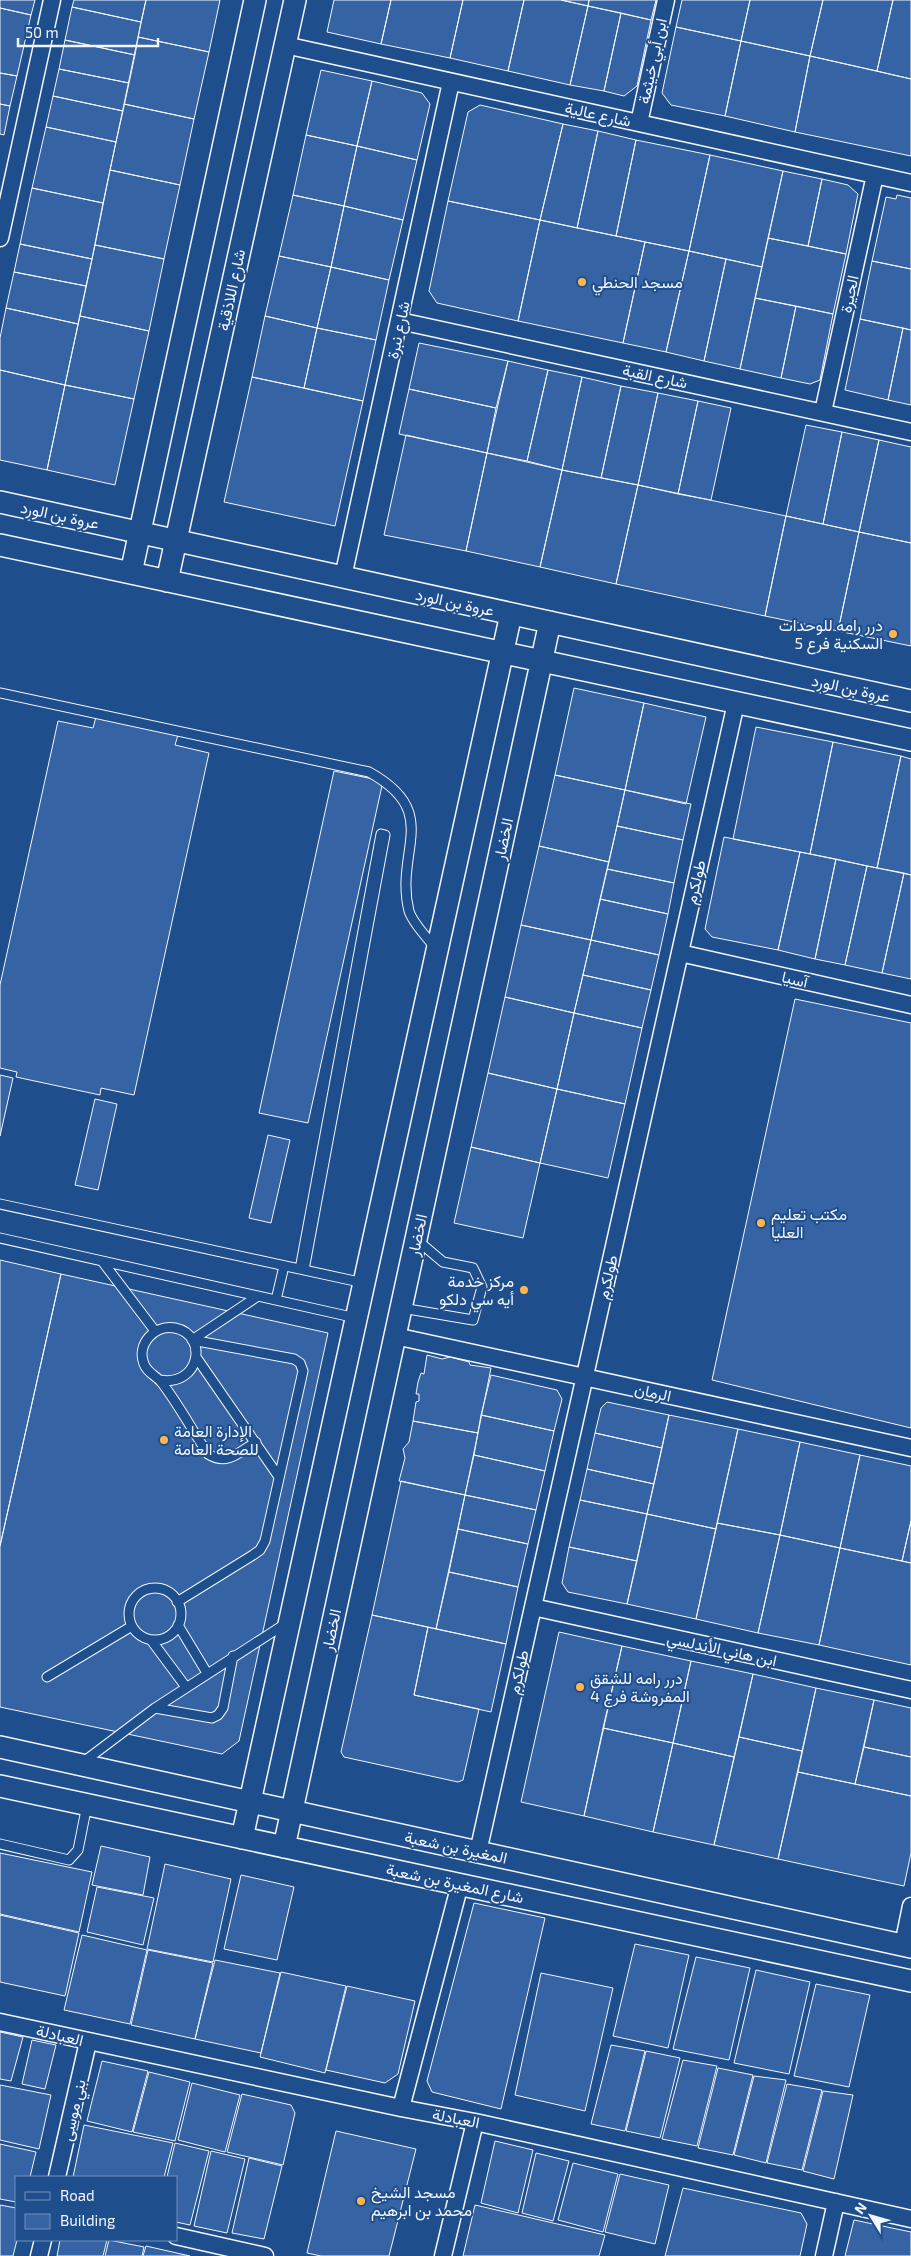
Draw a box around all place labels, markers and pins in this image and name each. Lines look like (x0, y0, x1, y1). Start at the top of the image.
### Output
place label: مسجد الحنطي (592, 272, 683, 296)
marker: مسجد الحنطي (576, 276, 588, 288)
place label: درر رامه للوحدات السكنية فرع 5 (779, 615, 883, 655)
marker: درر رامه للوحدات السكنية فرع 5 (887, 628, 899, 640)
place label: مكتب تعليم العليا (771, 1204, 847, 1242)
marker: مكتب تعليم العليا (755, 1217, 767, 1229)
place label: مركز خدمة أيه سي دلكو (439, 1271, 514, 1313)
marker: مركز خدمة أيه سي دلكو (518, 1284, 530, 1296)
place label: الإدارة العامة للصحة العامة (174, 1421, 259, 1458)
marker: الإدارة العامة للصحة العامة (158, 1434, 170, 1446)
place label: درر رامه للشقق المفروشة فرع 4 (590, 1668, 690, 1708)
marker: درر رامه للشقق المفروشة فرع 4 (574, 1681, 586, 1693)
place label: مسجد الشيخ محمد بن ابرهيم (371, 2182, 472, 2221)
marker: مسجد الشيخ محمد بن ابرهيم (355, 2195, 367, 2207)

